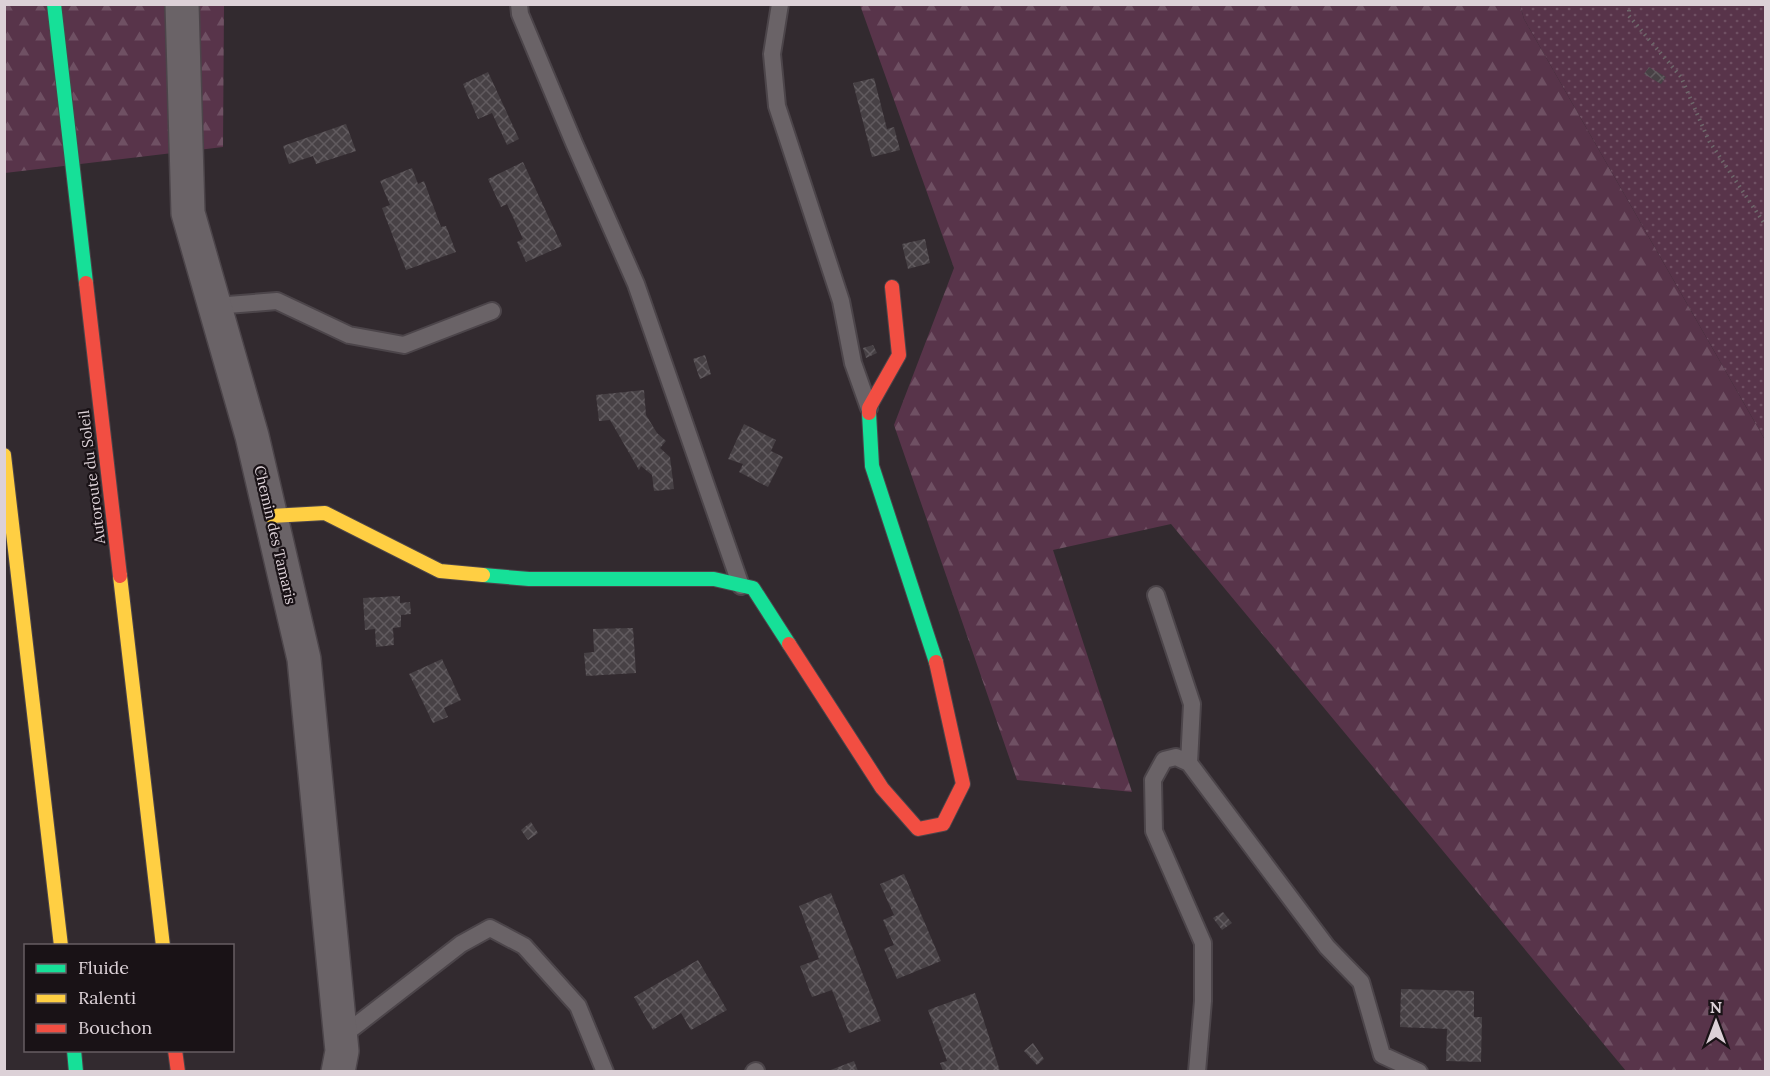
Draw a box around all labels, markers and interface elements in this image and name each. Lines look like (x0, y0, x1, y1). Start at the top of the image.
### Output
street label: Autoroute du Soleil (74, 409, 109, 546)
street label: Chemin des Tamaris (250, 464, 301, 606)
legend (24, 944, 234, 1052)
text: Fluide (78, 956, 129, 979)
text: Ralenti (78, 986, 136, 1009)
north arrow (1686, 992, 1746, 1052)
text: N (1710, 997, 1722, 1017)
text: Bouchon (78, 1016, 152, 1039)

